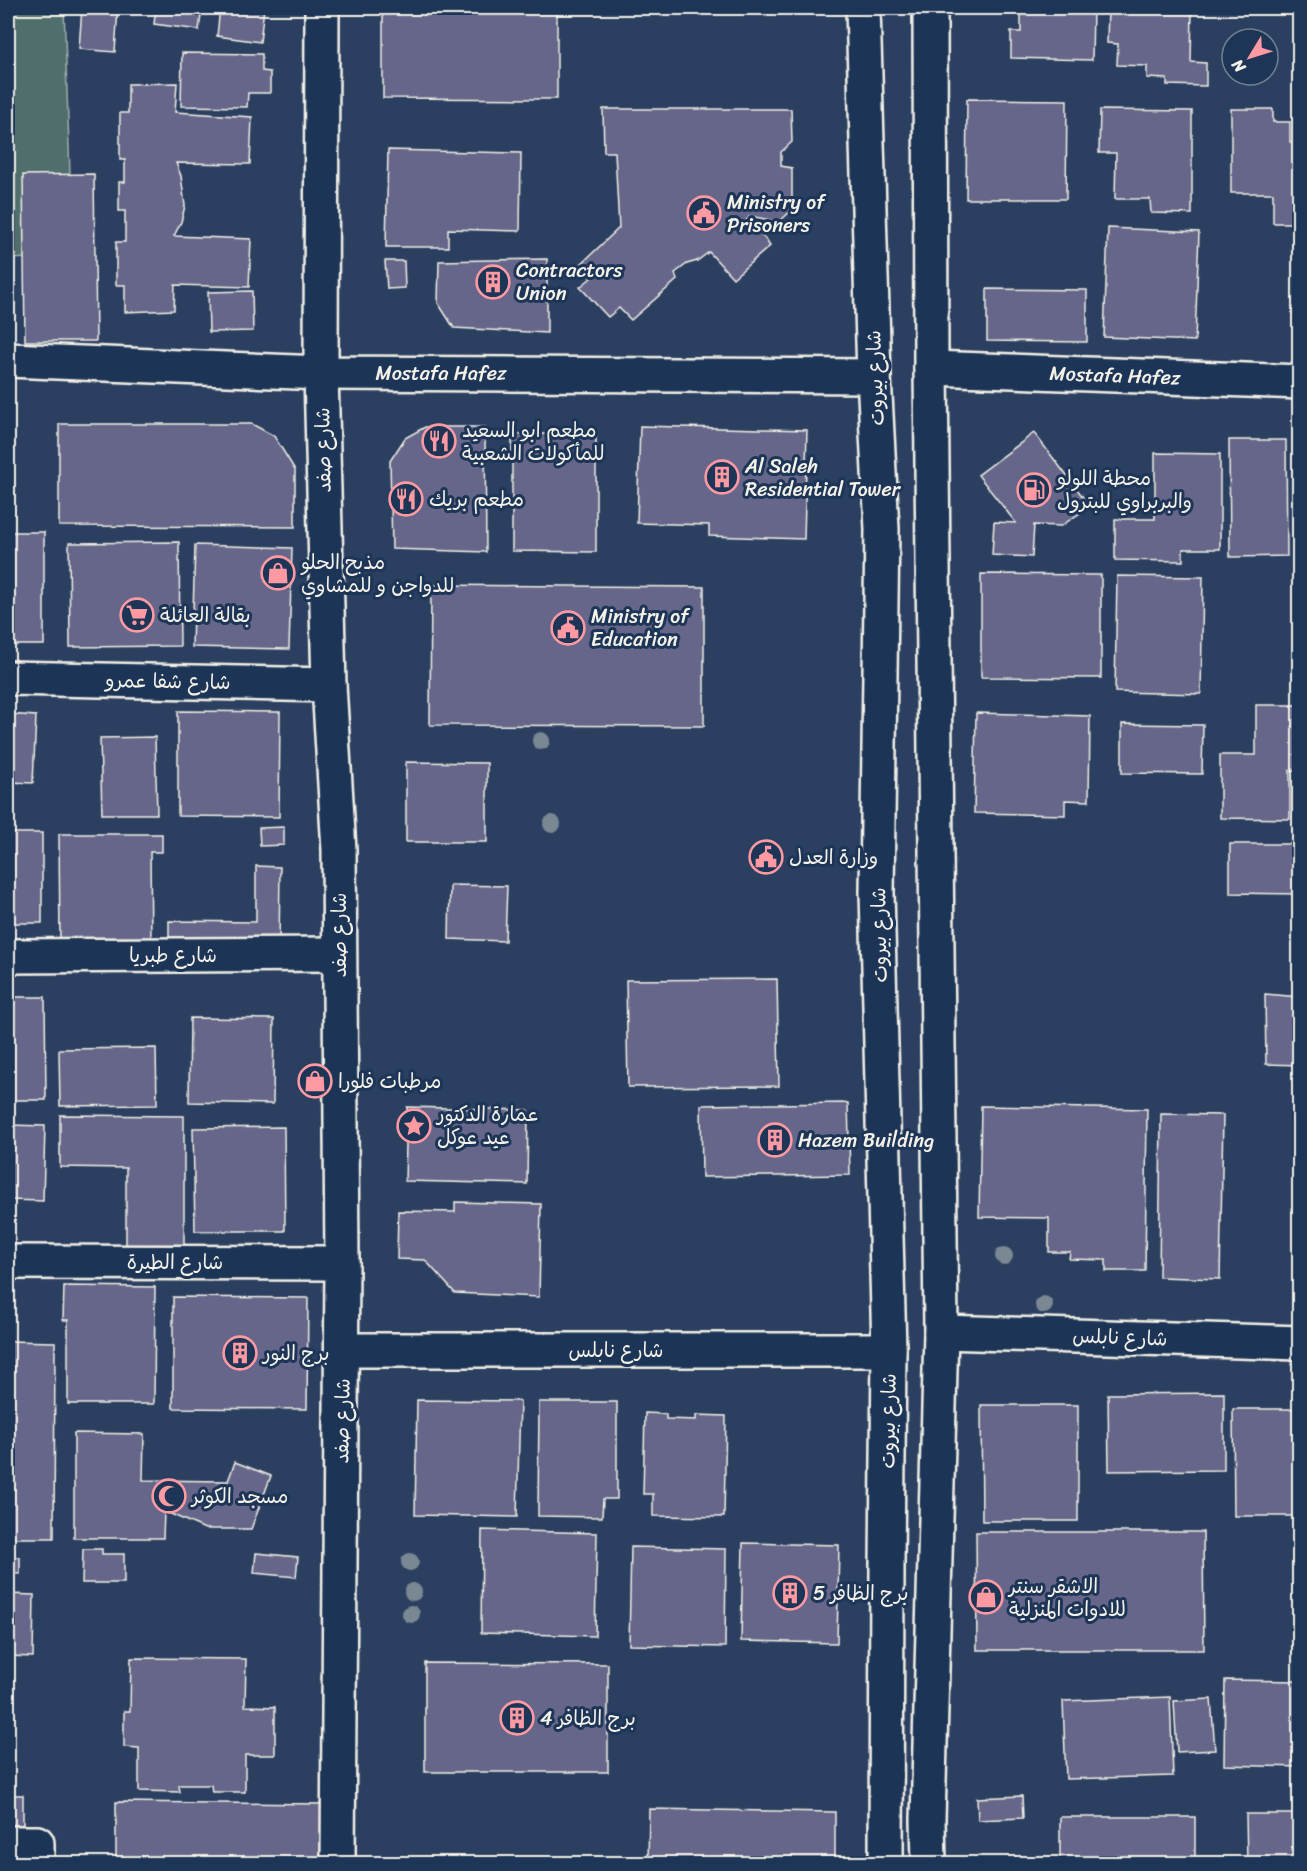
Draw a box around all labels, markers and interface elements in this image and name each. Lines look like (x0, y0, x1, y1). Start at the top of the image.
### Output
north arrow (1220, 27, 1280, 87)
text: N (1223, 52, 1254, 80)
place label: Ministry of Prisoners (727, 185, 827, 243)
public building icon: Ministry of Prisoners (686, 195, 722, 231)
place label: Contractors Union (516, 253, 623, 311)
building icon: Contractors Union (475, 264, 511, 300)
street label: شارع بيروت (856, 330, 895, 426)
street label: Mostafa Hafez (375, 356, 507, 391)
street label: Mostafa Hafez (1049, 356, 1182, 395)
street label: شارع صفد (305, 407, 342, 493)
place label: مطعم ابو السعيد للمأكولات الشعبية (462, 413, 605, 471)
restaurant icon: مطعم ابو السعيد للمأكولات الشعبية (421, 423, 457, 459)
place label: Al Saleh Residential Tower (744, 449, 902, 507)
building icon: Al Saleh Residential Tower (704, 459, 740, 495)
place label: محطة اللولو والبربراوي للبترول (1056, 461, 1192, 519)
fuel station icon: محطة اللولو والبربراوي للبترول (1016, 472, 1052, 508)
restaurant icon: مطعم بريك (388, 481, 424, 517)
place label: مطعم بريك (429, 482, 524, 517)
place label: مذبح الحلو للدواجن و للمشاوي (300, 545, 454, 603)
shop icon: مذبح الحلو للدواجن و للمشاوي (260, 555, 296, 591)
supermarket icon: بقالة العائلة (119, 597, 155, 633)
place label: بقالة العائلة (160, 598, 251, 633)
place label: Ministry of Education (591, 599, 691, 657)
public building icon: Ministry of Education (550, 610, 586, 646)
street label: شارع شفا عمرو (103, 663, 231, 700)
public building icon: وزارة العدل (748, 839, 784, 875)
place label: وزارة العدل (789, 840, 878, 875)
street label: شارع بيروت (861, 887, 898, 983)
street label: شارع صفد (322, 892, 357, 978)
street label: شارع طبريا (129, 938, 217, 973)
shop icon: مرطبات فلورا (297, 1063, 333, 1099)
place label: مرطبات فلورا (338, 1064, 441, 1099)
place label: عمارة الدكتور عيد عوكل (435, 1097, 539, 1155)
place icon: عمارة الدكتور عيد عوكل (396, 1108, 432, 1144)
building icon: Hazem Building (757, 1122, 793, 1158)
place label: Hazem Building (798, 1123, 934, 1158)
street label: شارع الطيرة (127, 1245, 223, 1280)
street label: شارع نابلس (1072, 1318, 1168, 1357)
street label: شارع نابلس (569, 1333, 663, 1368)
building icon: برج النور (222, 1335, 258, 1371)
place label: برج النور (261, 1336, 330, 1371)
street label: شارع بيروت (870, 1373, 907, 1469)
street label: شارع صفد (324, 1378, 361, 1464)
mosque icon: مسجد الكوثر (151, 1478, 187, 1514)
place label: مسجد الكوثر (190, 1479, 288, 1514)
place label: الاشقر سنتر للادوات المنزلية (1007, 1569, 1126, 1627)
building icon: برج الظافر 5 (772, 1575, 808, 1611)
place label: برج الظافر 5 (813, 1576, 909, 1611)
shop icon: الاشقر سنتر للادوات المنزلية (968, 1579, 1004, 1615)
building icon: برج الظافر 4 (499, 1700, 535, 1736)
place label: برج الظافر 4 (540, 1701, 636, 1736)

